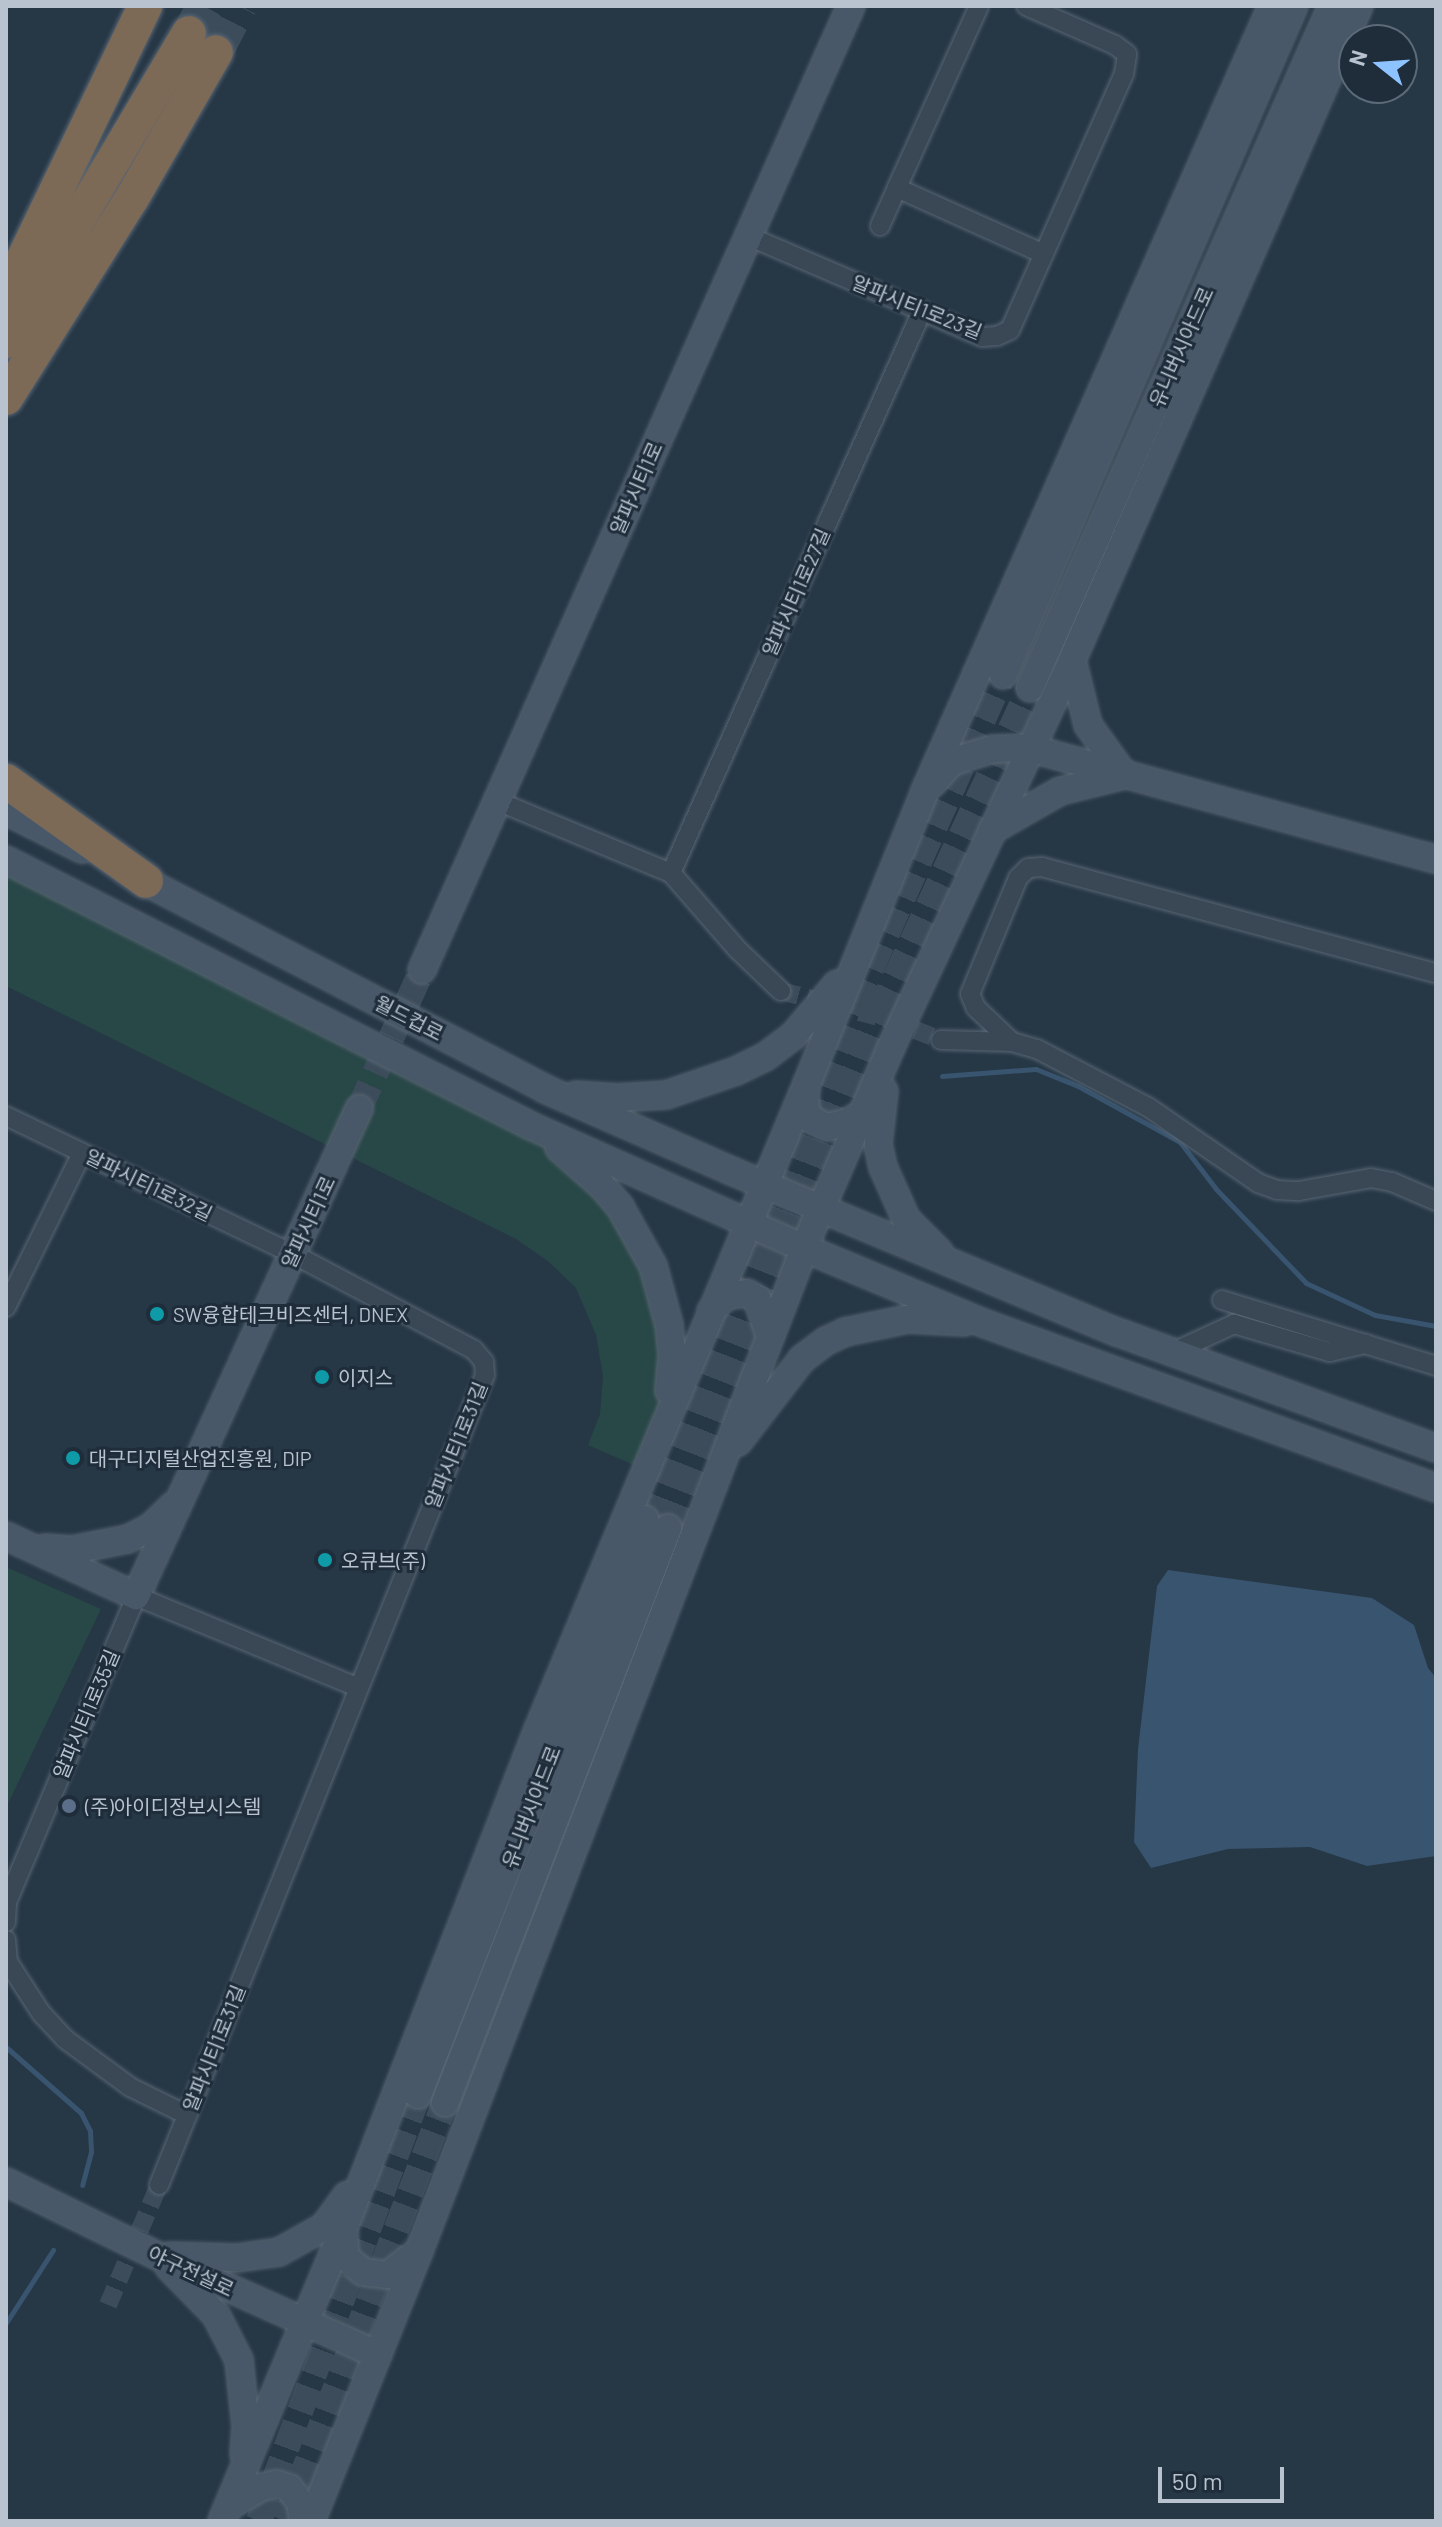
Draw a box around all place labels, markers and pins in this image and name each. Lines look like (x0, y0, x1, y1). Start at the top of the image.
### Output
place label: SW융합테크비즈센터, DNEX (173, 1302, 408, 1326)
marker: SW융합테크비즈센터, DNEX (148, 1305, 166, 1323)
place label: 이지스 (338, 1365, 393, 1389)
marker: 이지스 (313, 1368, 331, 1386)
place label: 대구디지털산업진흥원, DIP (89, 1446, 312, 1470)
marker: 대구디지털산업진흥원, DIP (64, 1449, 82, 1467)
place label: 오큐브(주) (341, 1548, 425, 1572)
marker: 오큐브(주) (316, 1551, 334, 1569)
place label: (주)아이디정보시스템 (85, 1794, 261, 1818)
marker: (주)아이디정보시스템 (60, 1797, 78, 1815)

